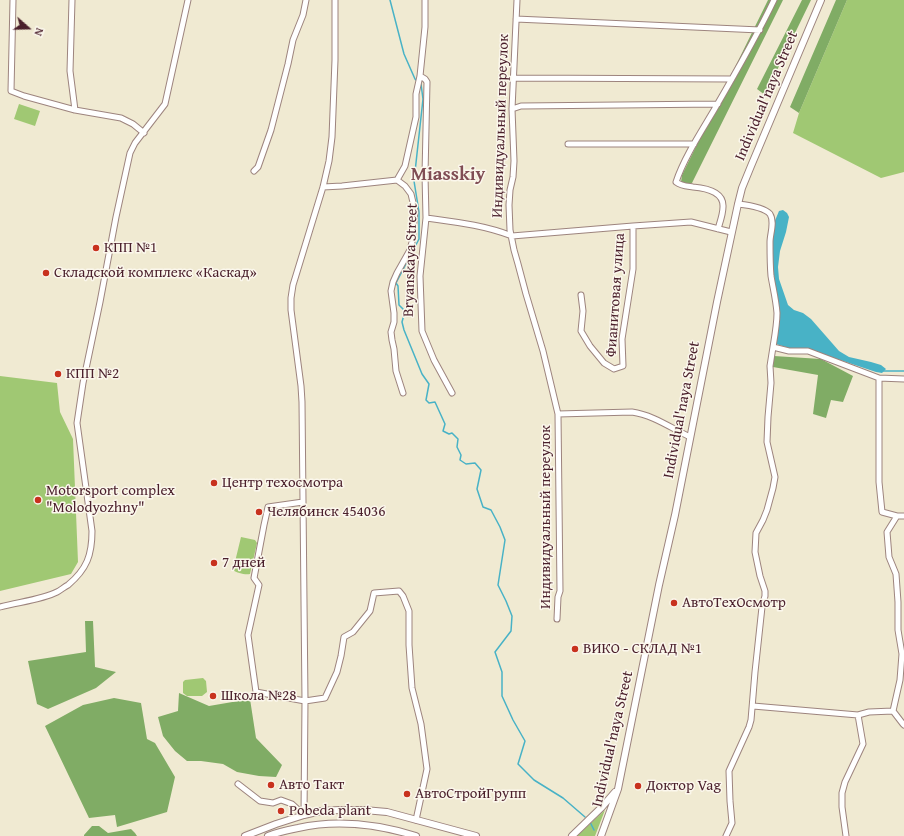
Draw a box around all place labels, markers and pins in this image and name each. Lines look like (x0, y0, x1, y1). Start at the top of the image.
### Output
place label: КПП №1 (104, 239, 157, 257)
marker: КПП №1 (91, 243, 101, 253)
place label: Складской комплекс «Каскад» (54, 264, 257, 282)
marker: Складской комплекс «Каскад» (41, 268, 51, 278)
place label: КПП №2 (66, 365, 119, 383)
marker: КПП №2 (53, 369, 63, 379)
place label: Центр техосмотра (222, 474, 343, 492)
marker: Центр техосмотра (209, 478, 219, 488)
place label: Motorsport complex "Molodyozhny" (46, 482, 175, 517)
marker: Motorsport complex "Molodyozhny" (33, 495, 43, 505)
place label: Челябинск 454036 (267, 503, 385, 521)
marker: Челябинск 454036 (254, 507, 264, 517)
place label: 7 дней (222, 554, 265, 572)
marker: 7 дней (209, 558, 219, 568)
place label: АвтоТехОсмотр (682, 594, 786, 612)
marker: АвтоТехОсмотр (669, 598, 679, 608)
place label: ВИКО - СКЛАД №1 (583, 640, 702, 658)
marker: ВИКО - СКЛАД №1 (570, 644, 580, 654)
place label: Школа №28 (221, 687, 296, 705)
marker: Школа №28 (208, 691, 218, 701)
place label: Авто Такт (279, 776, 344, 794)
place label: Доктор Vag (646, 777, 721, 795)
marker: Авто Такт (266, 780, 276, 790)
marker: Доктор Vag (633, 781, 643, 791)
place label: АвтоСтройГрупп (415, 785, 526, 803)
marker: АвтоСтройГрупп (402, 789, 412, 799)
place label: Pobeda plant (289, 802, 371, 820)
marker: Pobeda plant (276, 806, 286, 816)

